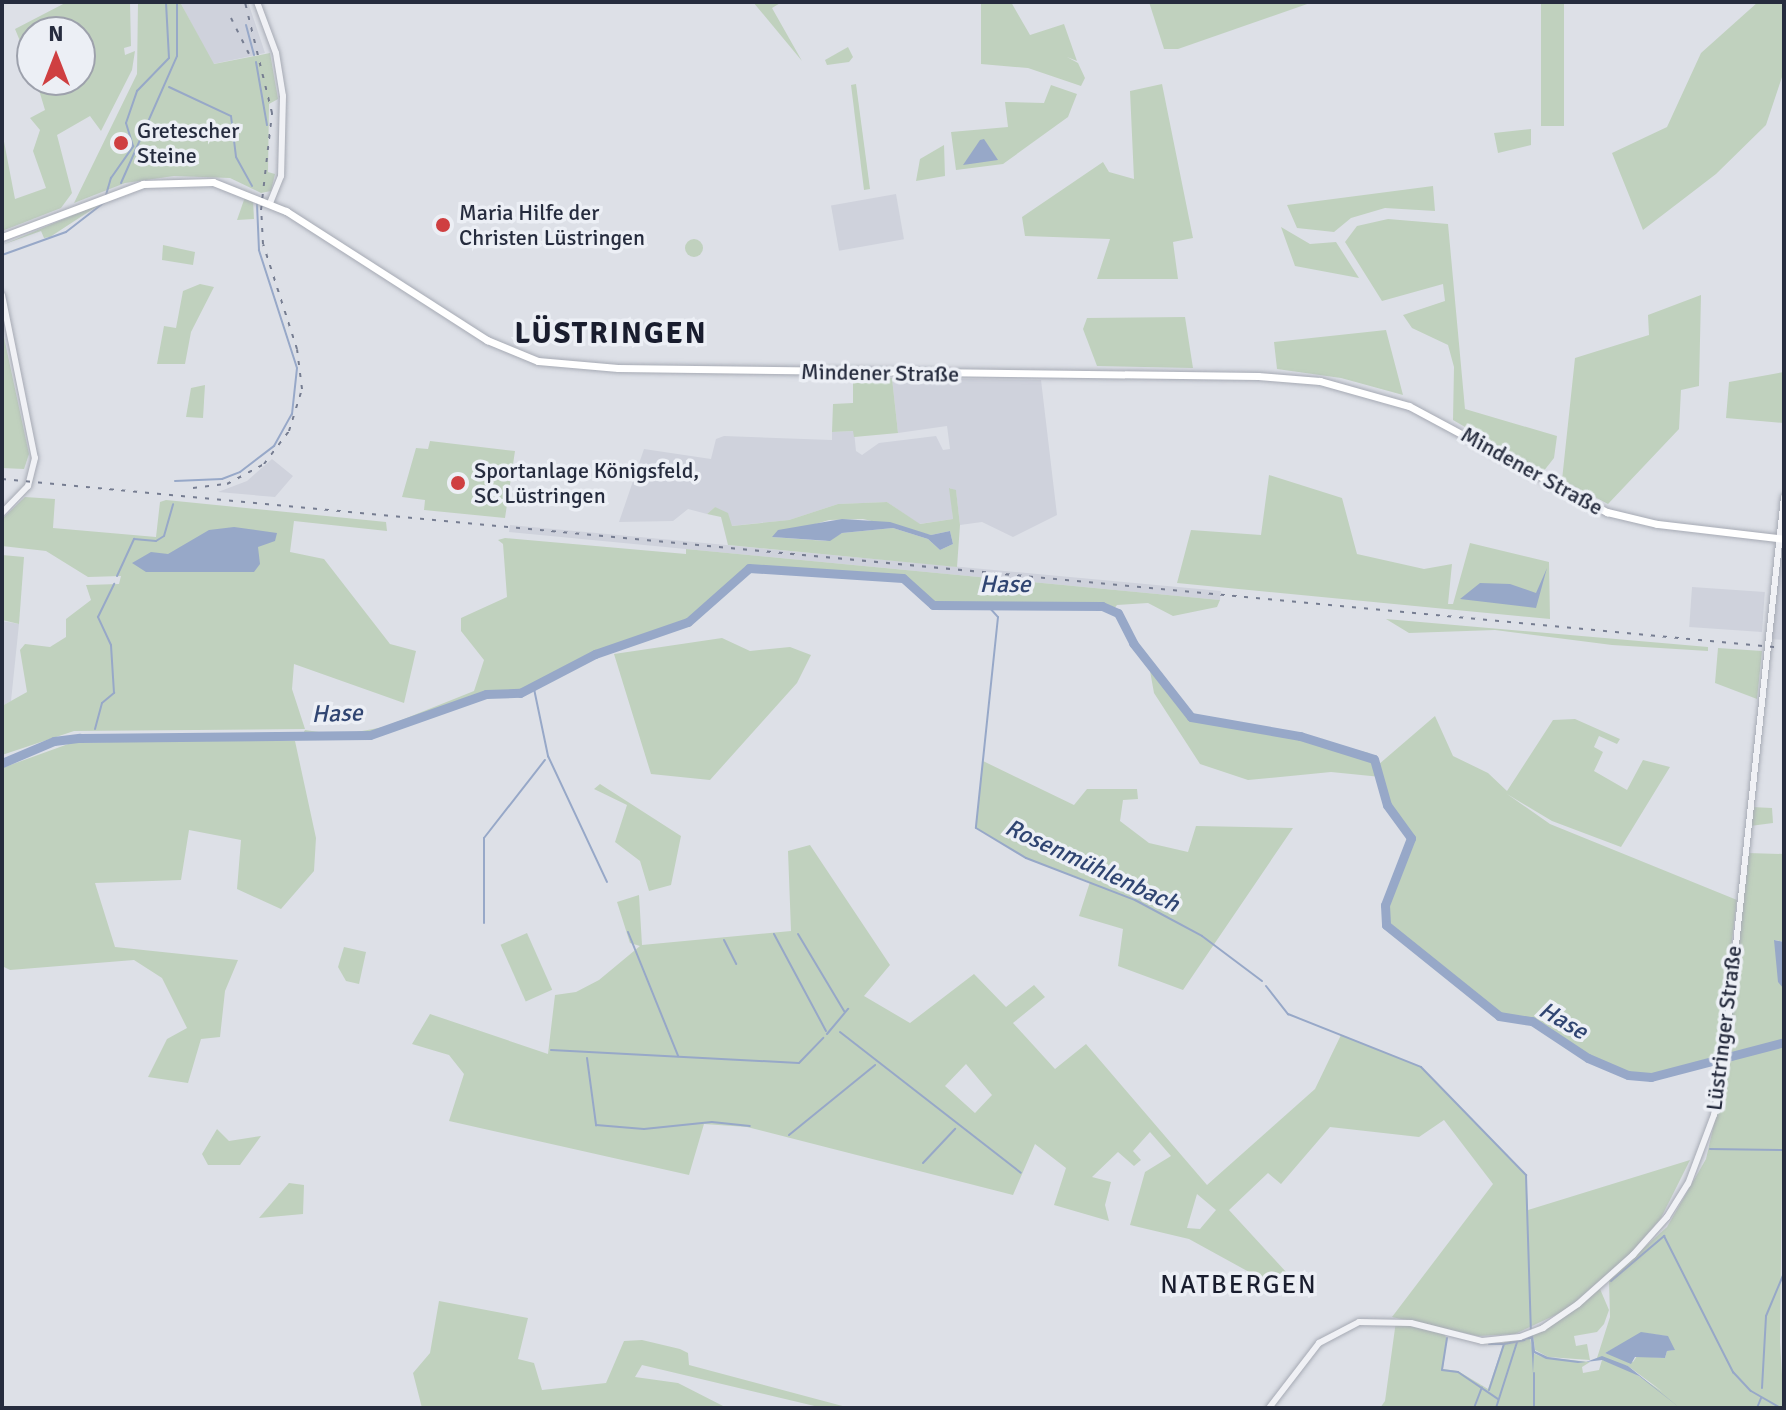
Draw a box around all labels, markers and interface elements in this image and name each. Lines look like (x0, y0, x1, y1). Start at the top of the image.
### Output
north arrow (16, 16, 96, 96)
text: N (48, 20, 64, 47)
place label: Gretescher Steine (137, 117, 239, 168)
marker: Gretescher Steine (112, 134, 130, 152)
place label: Maria Hilfe der Christen Lüstringen (459, 199, 645, 250)
marker: Maria Hilfe der Christen Lüstringen (434, 216, 452, 234)
district label: LÜSTRINGEN (514, 316, 708, 352)
street label: Mindener Straße (801, 358, 959, 388)
street label: Mindener Straße (1456, 421, 1608, 521)
place label: Sportanlage Königsfeld, SC Lüstringen (474, 457, 699, 508)
marker: Sportanlage Königsfeld, SC Lüstringen (449, 474, 467, 492)
water label: Hase (980, 571, 1030, 599)
water label: Hase (311, 699, 363, 729)
water label: Rosenmühlenbach (1000, 813, 1184, 919)
street label: Lüstringer Straße (1701, 944, 1747, 1112)
water label: Hase (1534, 996, 1592, 1046)
district label: NATBERGEN (1160, 1270, 1318, 1302)

